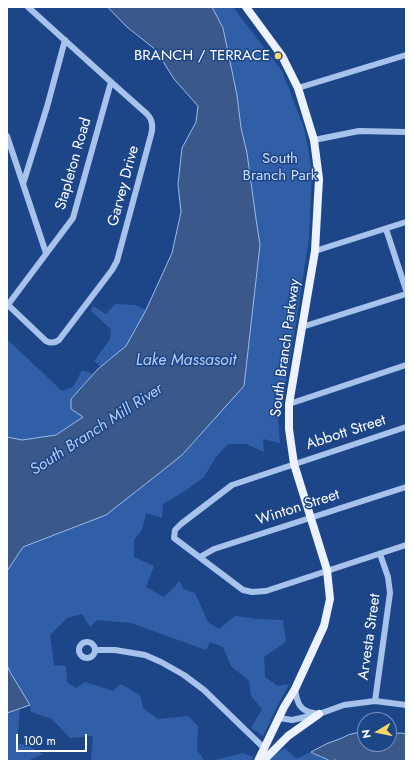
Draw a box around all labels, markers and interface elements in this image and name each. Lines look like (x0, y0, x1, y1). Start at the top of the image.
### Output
place label: BRANCH / TERRACE (134, 47, 270, 65)
marker: BRANCH / TERRACE (273, 51, 283, 61)
street label: Stapleton Road (52, 116, 96, 212)
street label: Garvey Drive (105, 144, 143, 228)
park label: South Branch Park (243, 150, 317, 185)
street label: South Branch Parkway (267, 278, 305, 418)
water label: Lake Massasoit (136, 351, 236, 371)
water label: South Branch Mill River (27, 380, 167, 480)
street label: Abbott Street (304, 412, 388, 454)
street label: Winton Street (254, 486, 342, 530)
street label: Arvesta Street (355, 593, 385, 681)
north arrow (357, 712, 397, 752)
scale bar (18, 726, 89, 752)
text: N (358, 728, 375, 740)
text: 100 m (23, 732, 56, 750)

